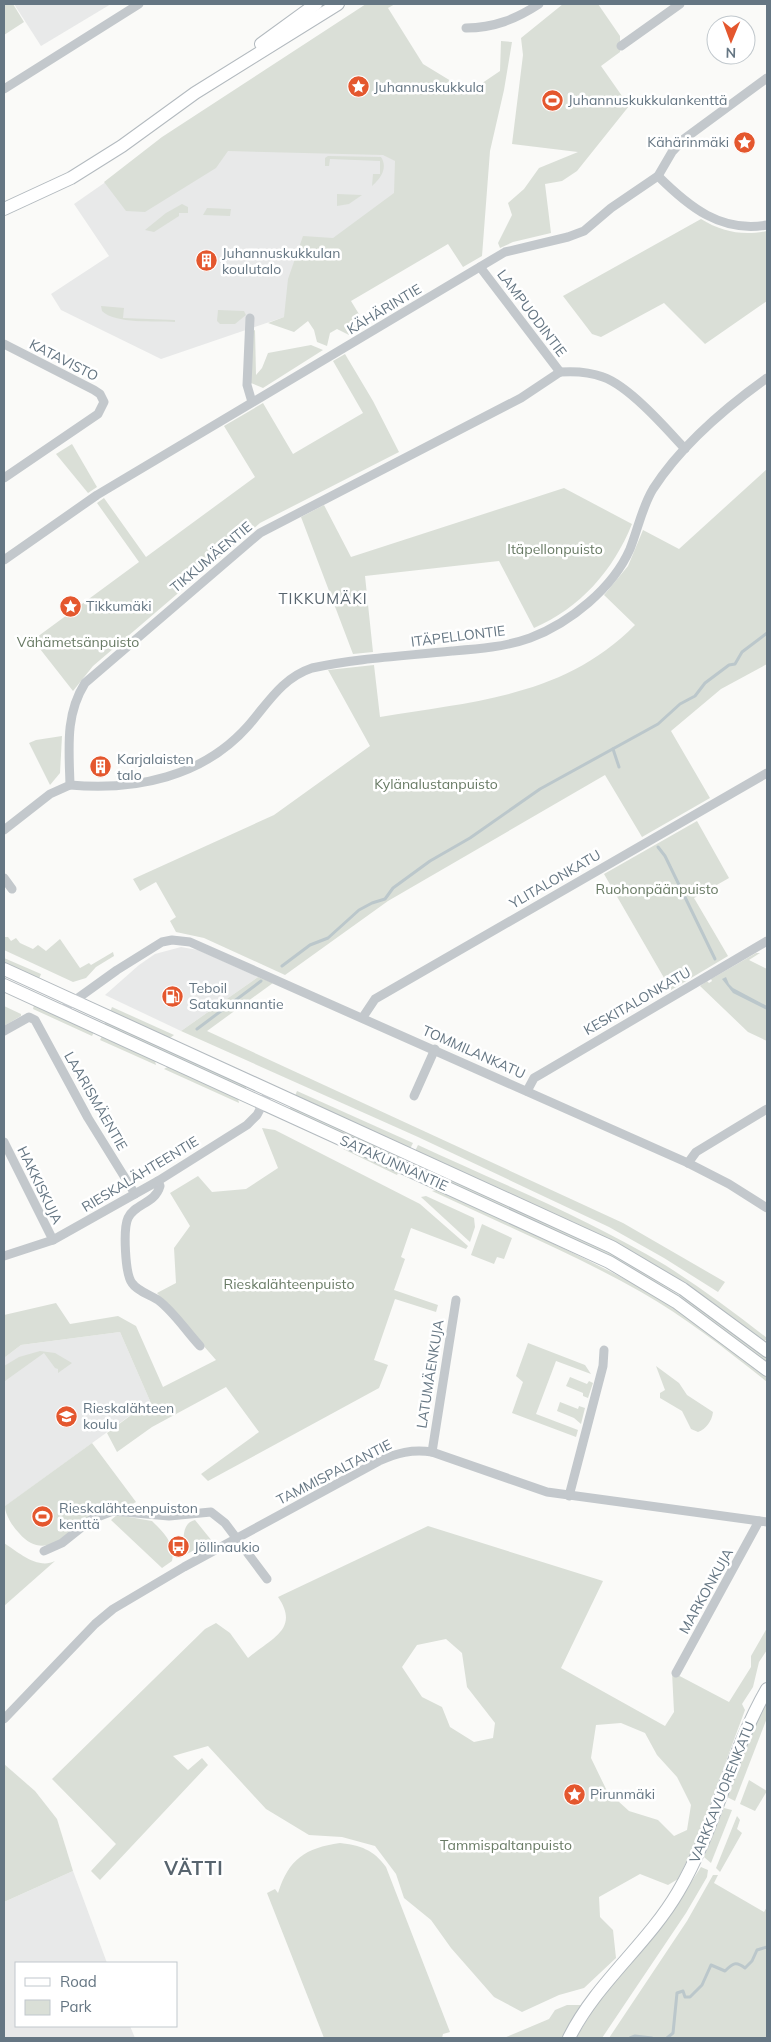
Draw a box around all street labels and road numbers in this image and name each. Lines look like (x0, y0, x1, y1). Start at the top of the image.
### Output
street label: LAMPUODINTIE (493, 266, 571, 360)
street label: KÄHÄRINTIE (343, 280, 425, 338)
street label: KATAVISTO (26, 335, 102, 385)
street label: TIKKUMÄENTIE (166, 518, 256, 596)
street label: ITÄPELLONTIE (410, 621, 506, 651)
street label: YLITALONKATU (505, 846, 604, 913)
street label: KESKITALONKATU (580, 963, 694, 1039)
street label: TOMMILANKATU (420, 1021, 528, 1083)
street label: LAARISMÄENTIE (60, 1048, 132, 1154)
street label: SATAKUNNANTIE (337, 1131, 451, 1195)
street label: RIESKALÄHTEENTIE (78, 1132, 202, 1216)
street label: HAKKISKUJA (13, 1143, 67, 1228)
street label: LATUMÄENKUJA (413, 1318, 448, 1430)
street label: TAMMISPALTANTIE (273, 1435, 395, 1509)
street label: MARKONKUJA (675, 1544, 737, 1637)
street label: VARKKAVUORENKATU (685, 1718, 759, 1866)

